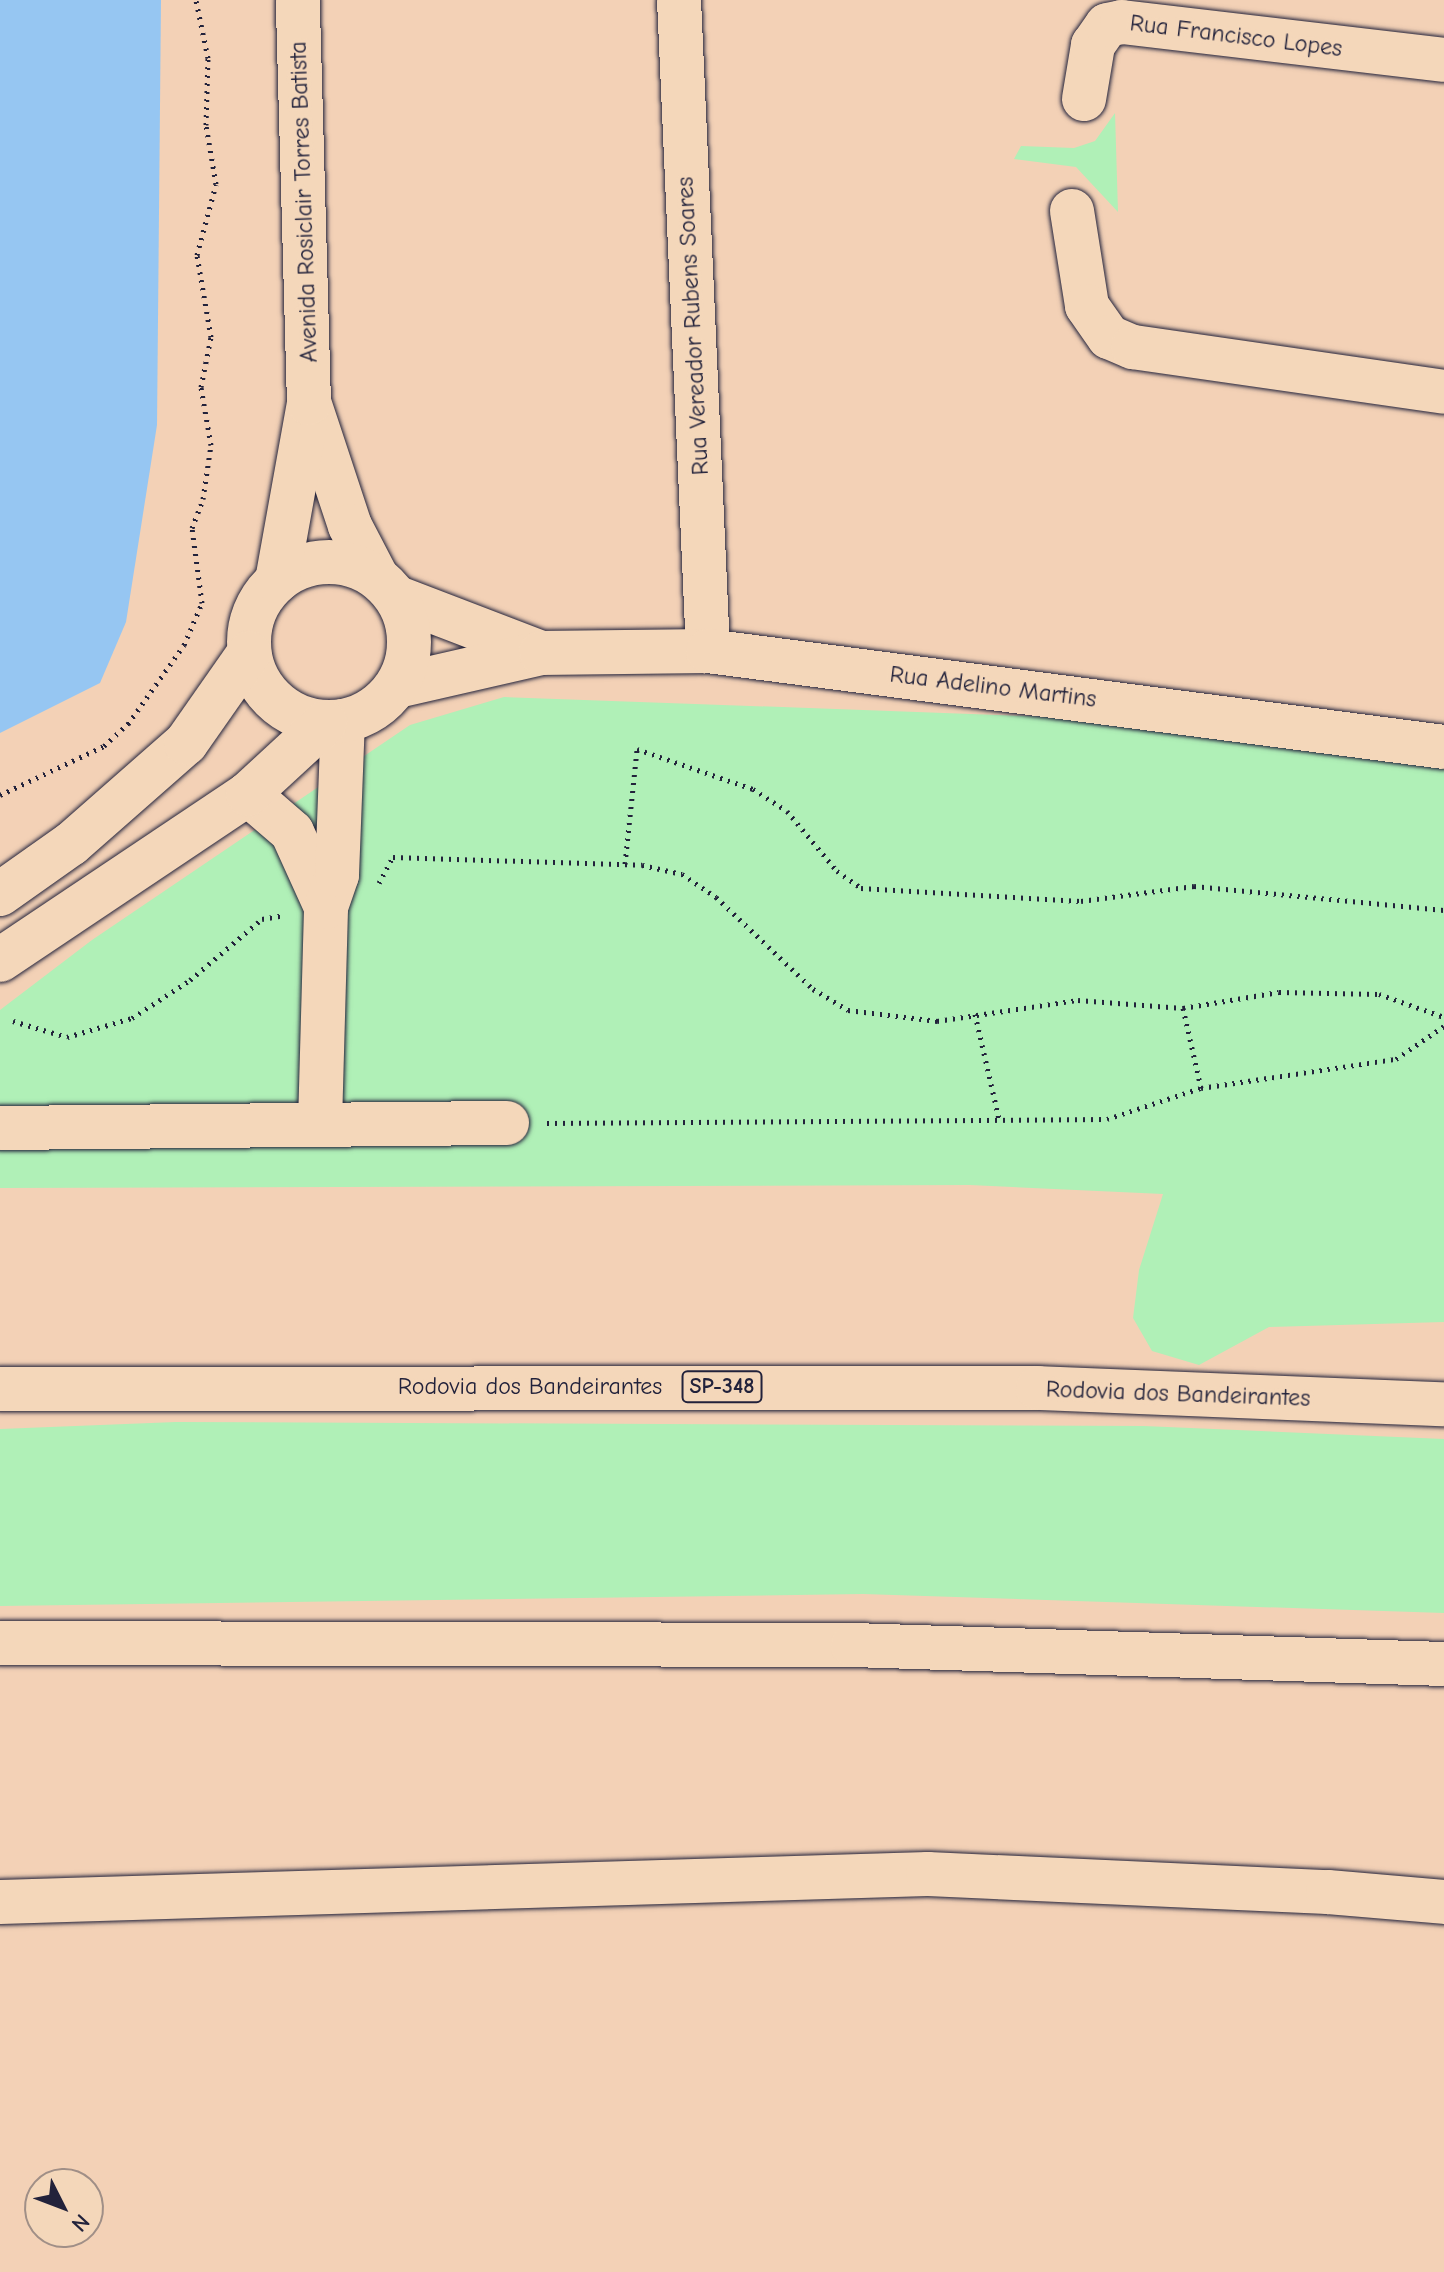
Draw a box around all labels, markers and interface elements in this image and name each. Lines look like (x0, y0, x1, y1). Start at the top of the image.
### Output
street label: Rua Francisco Lopes (1128, 9, 1344, 63)
street label: Avenida Rosiclair Torres Batista (284, 41, 324, 363)
street label: Rua Vereador Rubens Soares (671, 176, 715, 476)
street label: Rua Adelino Martins (888, 660, 1098, 714)
road number: SP-348 (680, 1369, 764, 1405)
street label: Rodovia dos Bandeirantes (398, 1373, 662, 1401)
street label: Rodovia dos Bandeirantes (1045, 1375, 1311, 1413)
north arrow (24, 2168, 104, 2248)
text: N (66, 2209, 95, 2237)

